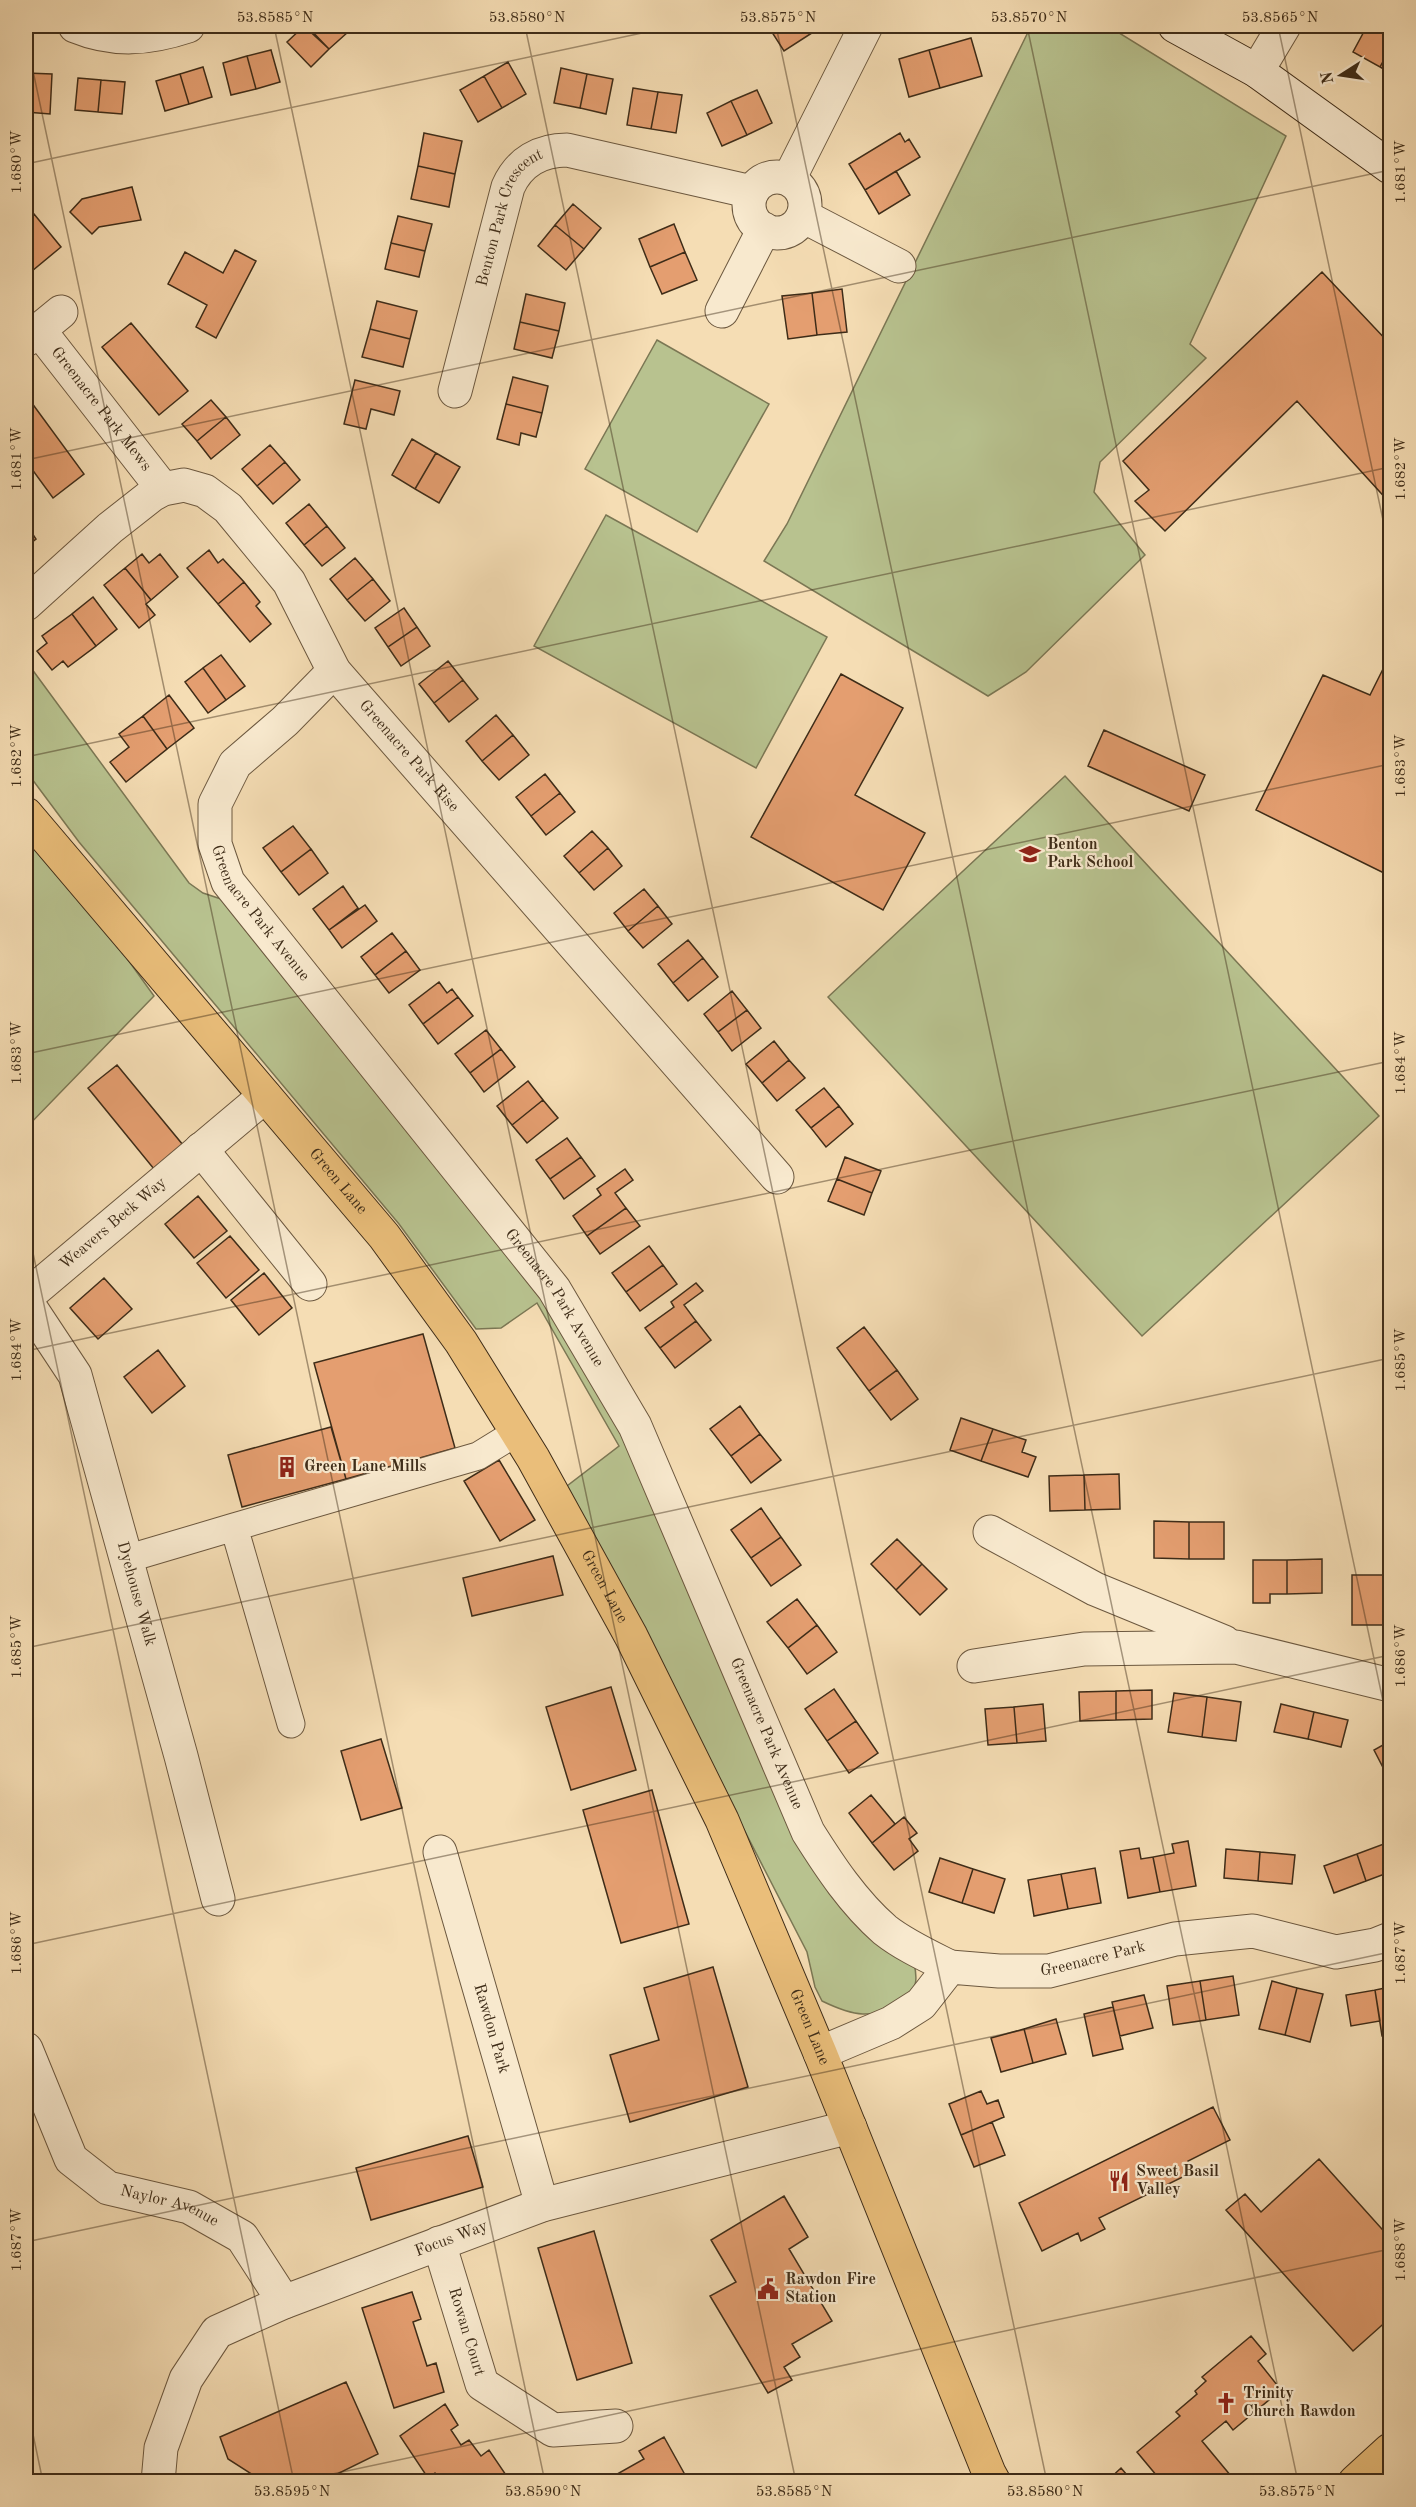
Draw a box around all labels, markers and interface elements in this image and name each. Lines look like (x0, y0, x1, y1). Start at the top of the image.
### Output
text: 53.8585°N (237, 11, 314, 26)
text: 53.8580°N (489, 11, 566, 26)
text: 53.8575°N (740, 11, 817, 26)
text: 53.8570°N (991, 11, 1068, 26)
text: 53.8565°N (1242, 11, 1319, 26)
north arrow (1311, 45, 1371, 105)
text: N (1319, 69, 1337, 85)
text: 1.680°W (10, 130, 25, 194)
text: 1.681°W (1394, 140, 1409, 204)
street label: Benton Park Crescent (474, 146, 546, 288)
street label: Greenacre Park Mews (48, 344, 154, 474)
text: 1.681°W (10, 427, 25, 491)
text: 1.682°W (1394, 437, 1409, 501)
street label: Greenacre Park Rise (356, 697, 462, 815)
text: 1.682°W (10, 724, 25, 788)
text: 1.683°W (1394, 734, 1409, 798)
place label: Benton Park School (1047, 837, 1134, 871)
school or university icon: Benton Park School (1018, 842, 1042, 866)
street label: Greenacre Park Avenue (208, 843, 312, 984)
text: 1.683°W (10, 1021, 25, 1085)
text: 1.684°W (1394, 1031, 1409, 1095)
street label: Green Lane (306, 1146, 370, 1217)
street label: Weavers Beck Way (57, 1174, 170, 1273)
street label: Greenacre Park Avenue (502, 1226, 606, 1370)
text: 1.684°W (10, 1318, 25, 1382)
text: 1.685°W (1394, 1328, 1409, 1392)
building icon: Green Lane Mills (275, 1455, 299, 1479)
place label: Green Lane Mills (304, 1459, 427, 1475)
street label: Dyehouse Walk (114, 1540, 158, 1648)
street label: Green Lane (577, 1548, 630, 1626)
text: 1.685°W (10, 1615, 25, 1679)
text: 1.686°W (1394, 1624, 1409, 1688)
street label: Greenacre Park Avenue (727, 1656, 805, 1812)
text: 1.686°W (10, 1911, 25, 1975)
text: 1.687°W (1394, 1921, 1409, 1985)
street label: Greenacre Park (1040, 1939, 1147, 1979)
street label: Rawdon Park (470, 1982, 512, 2076)
street label: Green Lane (786, 1987, 832, 2067)
place label: Sweet Basil Valley (1136, 2164, 1219, 2198)
restaurant icon: Sweet Basil Valley (1107, 2169, 1131, 2193)
street label: Naylor Avenue (119, 2183, 221, 2230)
text: 1.687°W (10, 2208, 25, 2272)
street label: Focus Way (413, 2218, 490, 2260)
text: 1.688°W (1394, 2218, 1409, 2282)
place label: Rawdon Fire Station (785, 2272, 876, 2306)
public building icon: Rawdon Fire Station (756, 2277, 780, 2301)
street label: Rowan Court (445, 2286, 487, 2378)
place label: Trinity Church Rawdon (1243, 2386, 1356, 2420)
church icon: Trinity Church Rawdon (1214, 2391, 1238, 2415)
text: 53.8595°N (254, 2485, 331, 2500)
text: 53.8590°N (505, 2485, 582, 2500)
text: 53.8585°N (756, 2485, 833, 2500)
text: 53.8580°N (1007, 2485, 1084, 2500)
text: 53.8575°N (1259, 2485, 1336, 2500)

